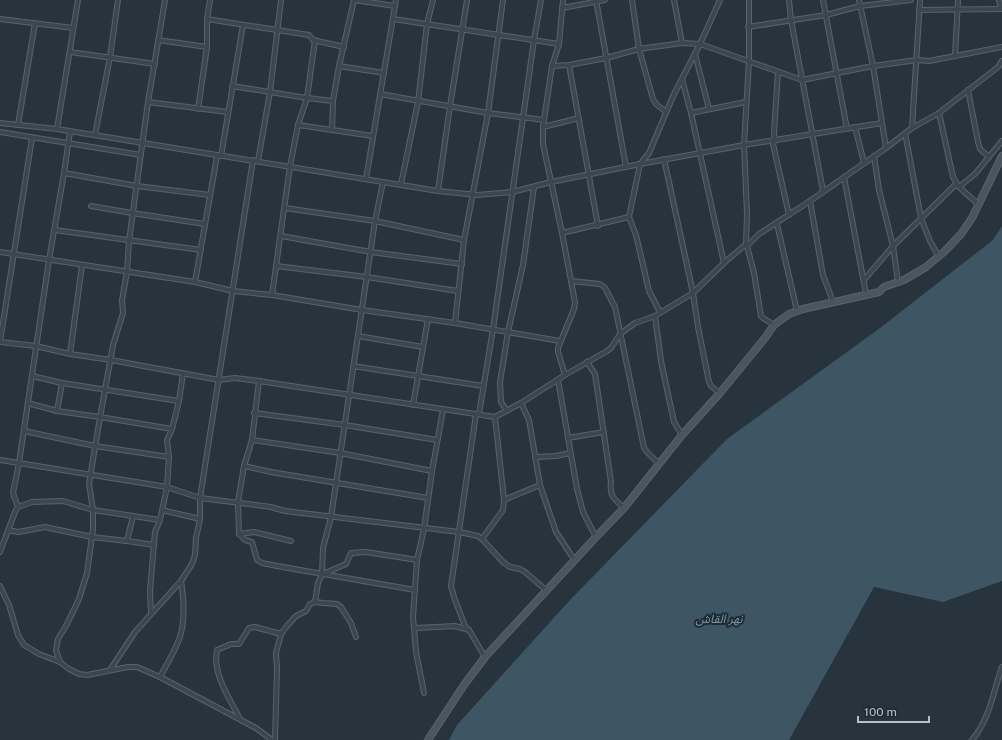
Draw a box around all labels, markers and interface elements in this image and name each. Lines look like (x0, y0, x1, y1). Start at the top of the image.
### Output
water label: نهر القاش (696, 612, 744, 626)
scale bar (858, 698, 929, 724)
text: 100 m (864, 705, 897, 719)

